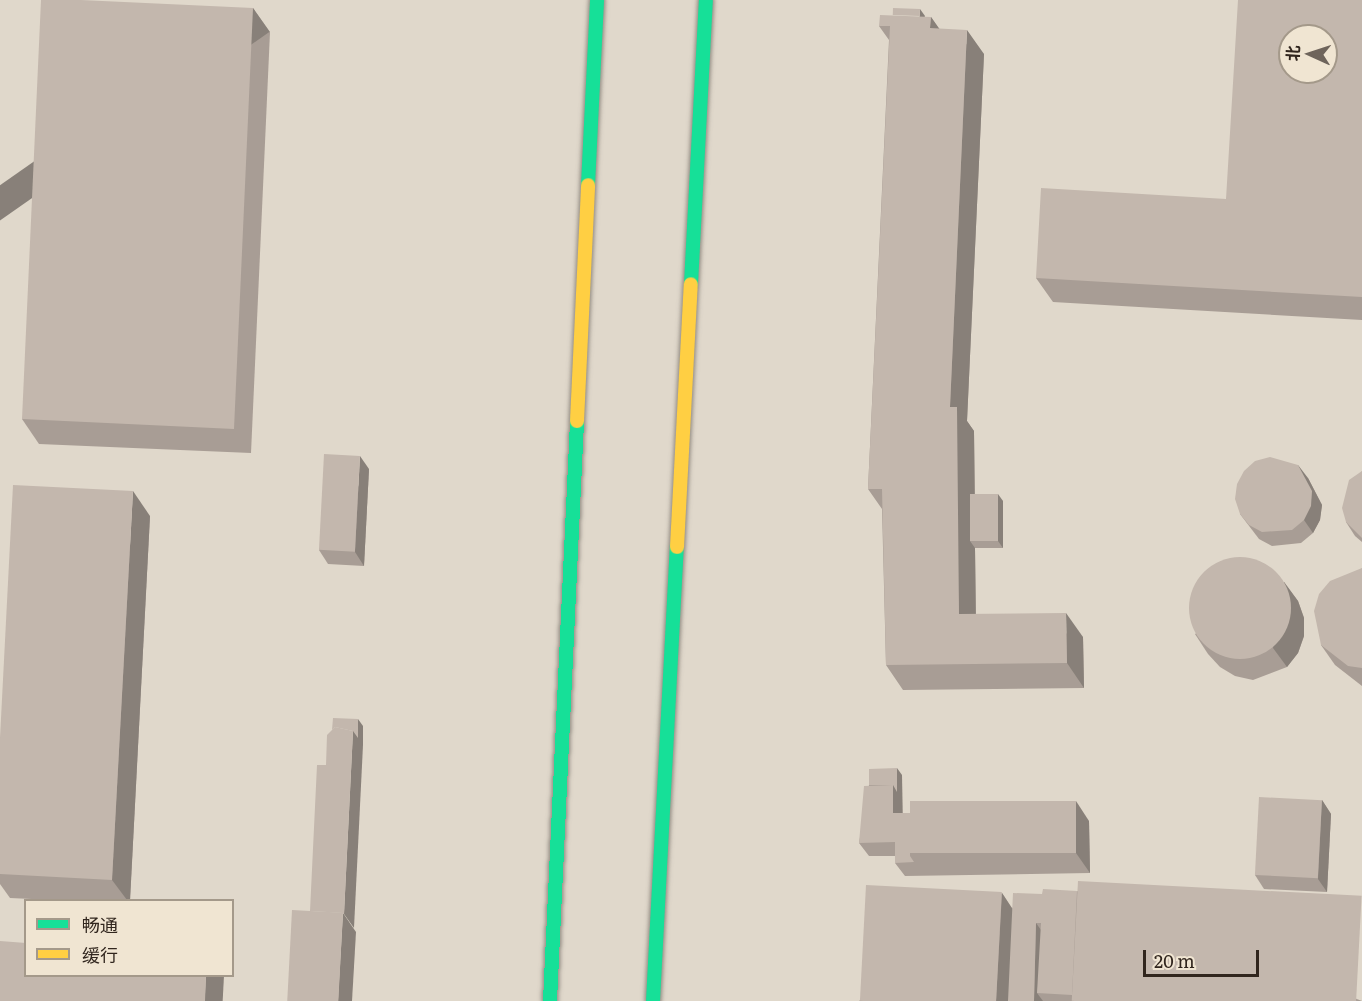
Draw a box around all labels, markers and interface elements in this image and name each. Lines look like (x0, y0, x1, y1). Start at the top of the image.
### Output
north arrow (1278, 24, 1338, 84)
text: 北 (1280, 45, 1304, 62)
legend (24, 899, 234, 977)
text: 畅通 (82, 911, 118, 938)
scale bar (1146, 938, 1262, 976)
text: 缓行 (82, 941, 118, 968)
text: 20 m (1154, 947, 1195, 974)

